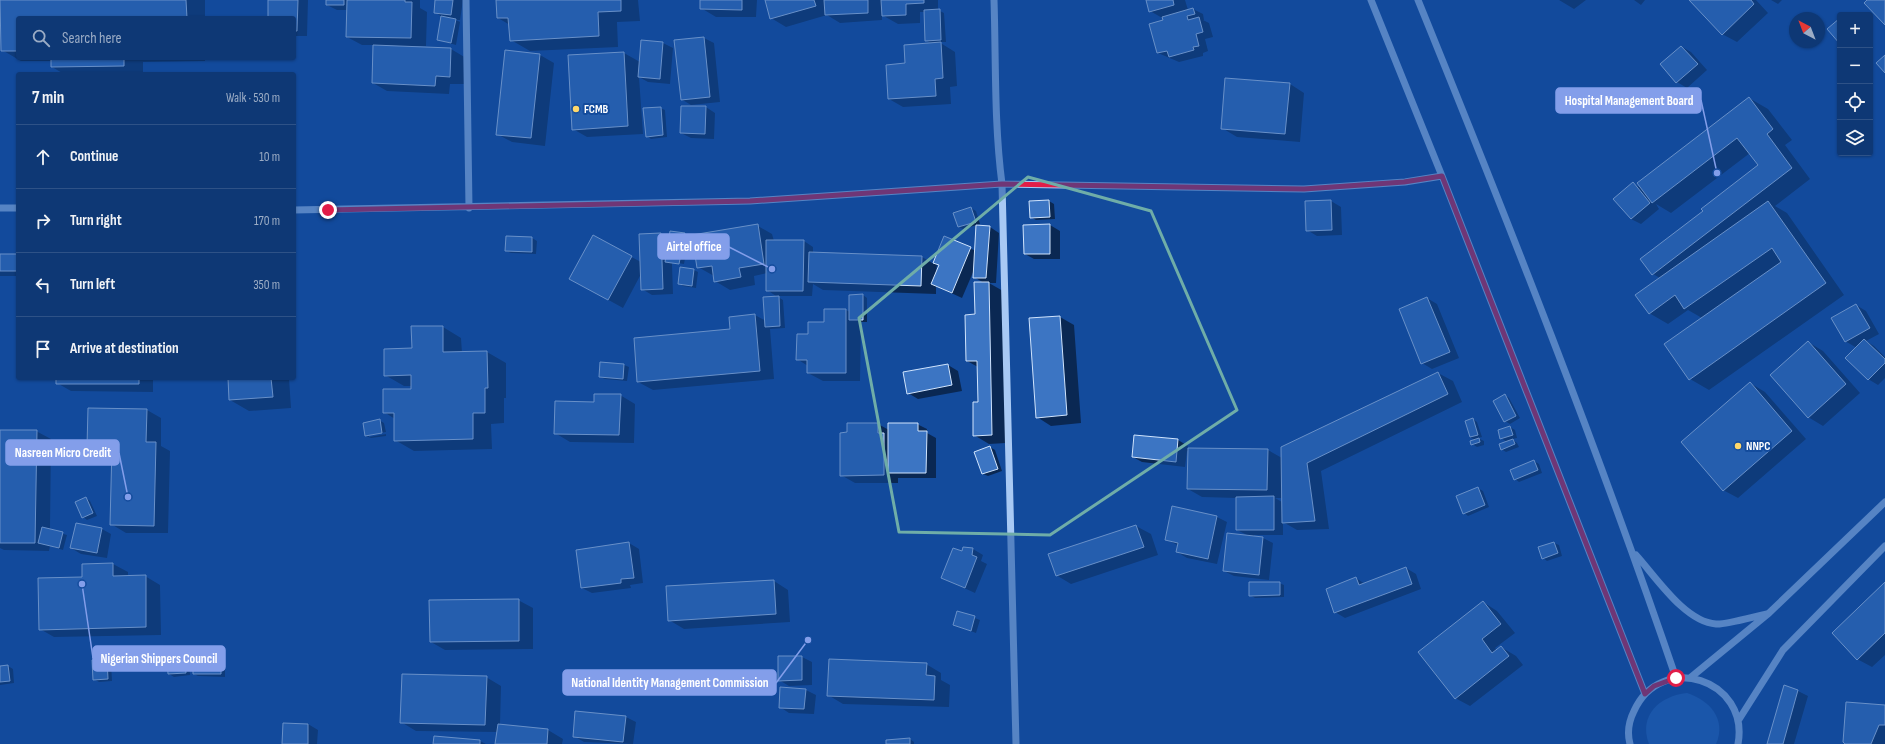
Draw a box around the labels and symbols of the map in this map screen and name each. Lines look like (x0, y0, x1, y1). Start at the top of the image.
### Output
north arrow (1789, 12, 1825, 48)
callout: Hospital Management Board (1556, 88, 1701, 113)
text: Hospital Management Board (1565, 93, 1694, 109)
place label: FCMB (584, 102, 609, 117)
marker: FCMB (571, 104, 581, 114)
route end (319, 201, 337, 219)
callout: Airtel office (658, 234, 729, 259)
text: Airtel office (665, 239, 722, 255)
place label: NNPC (1746, 439, 1770, 454)
callout: Nasreen Micro Credit (6, 440, 119, 465)
marker: NNPC (1733, 441, 1743, 451)
text: Nasreen Micro Credit (15, 445, 112, 461)
callout: Nigerian Shippers Council (93, 646, 225, 671)
text: Nigerian Shippers Council (101, 651, 218, 667)
route start (1667, 669, 1685, 687)
callout: National Identity Management Commission (563, 670, 776, 695)
text: National Identity Management Commission (571, 675, 769, 691)

